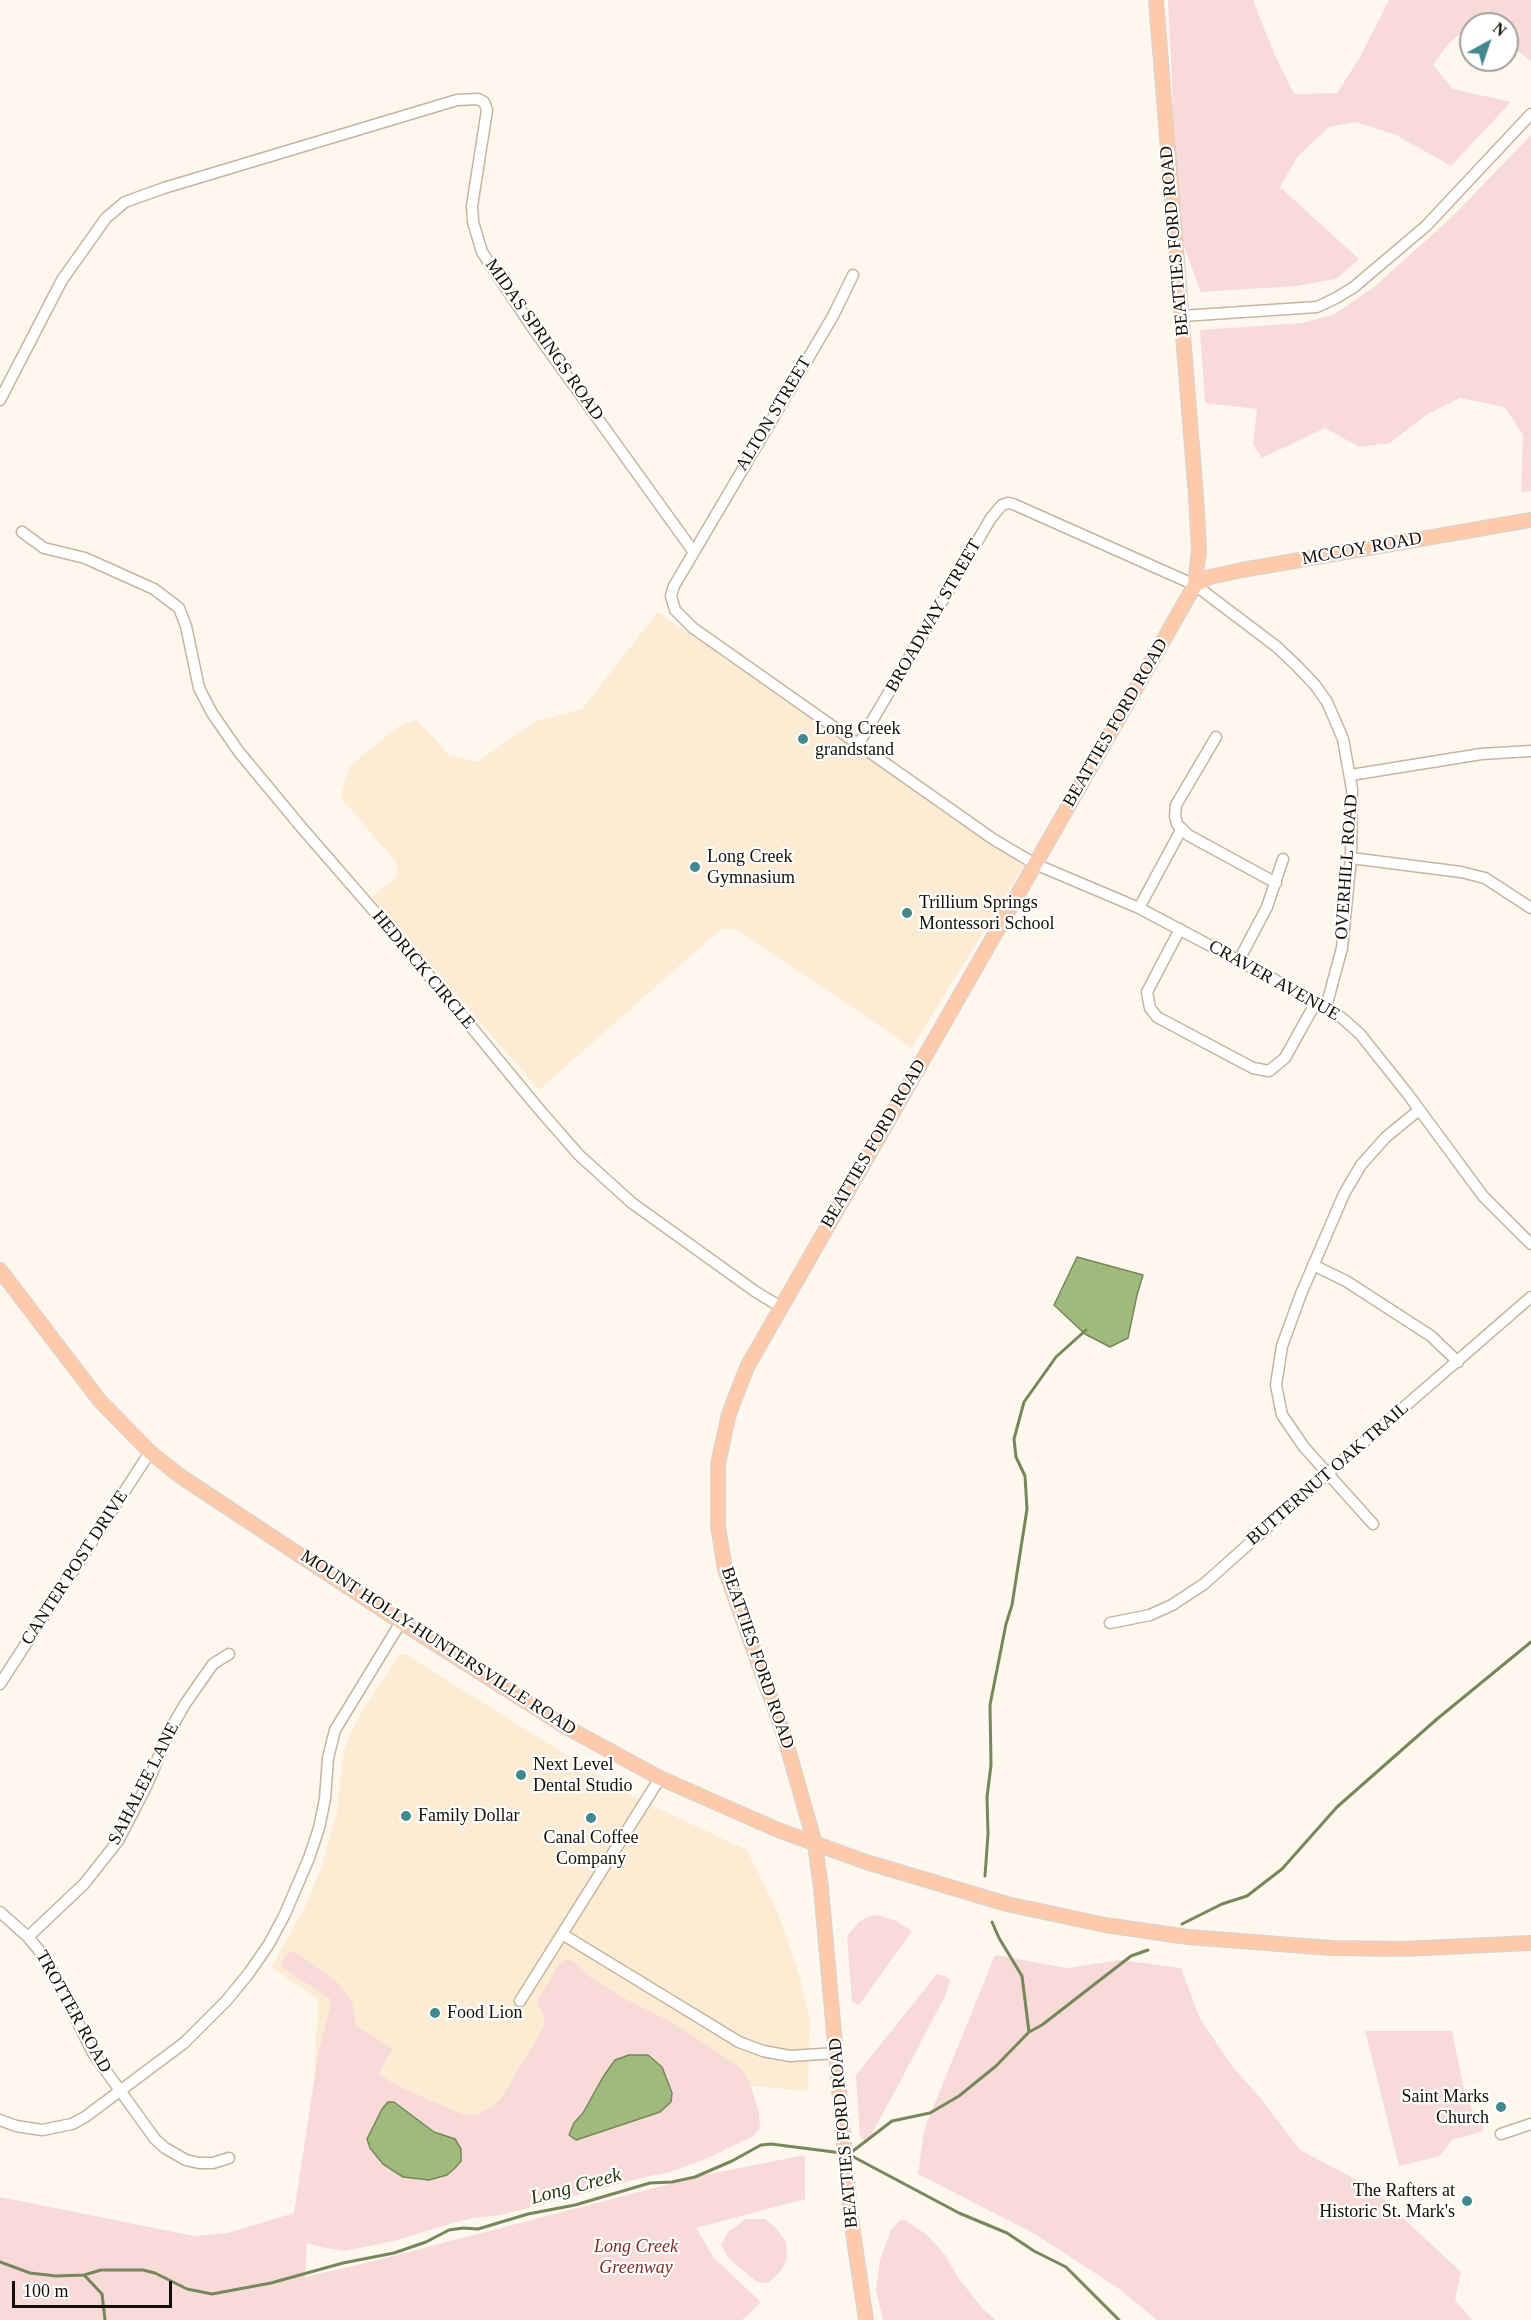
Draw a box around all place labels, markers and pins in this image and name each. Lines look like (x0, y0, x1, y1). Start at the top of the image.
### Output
place label: Long Creek grandstand (815, 718, 900, 760)
marker: Long Creek grandstand (796, 732, 810, 746)
place label: Long Creek Gymnasium (707, 846, 795, 888)
marker: Long Creek Gymnasium (688, 860, 702, 874)
place label: Trillium Springs Montessori School (919, 892, 1055, 934)
marker: Trillium Springs Montessori School (900, 906, 914, 920)
place label: Next Level Dental Studio (533, 1754, 632, 1796)
marker: Next Level Dental Studio (514, 1768, 528, 1782)
place label: Family Dollar (418, 1805, 519, 1827)
marker: Family Dollar (399, 1809, 413, 1823)
marker: Canal Coffee Company (584, 1811, 598, 1825)
place label: Canal Coffee Company (543, 1827, 639, 1870)
place label: Food Lion (447, 2002, 523, 2024)
marker: Food Lion (428, 2006, 442, 2020)
place label: Saint Marks Church (1402, 2086, 1489, 2128)
marker: Saint Marks Church (1494, 2100, 1508, 2114)
place label: The Rafters at Historic St. Mark's (1319, 2180, 1455, 2222)
marker: The Rafters at Historic St. Mark's (1460, 2194, 1474, 2208)

